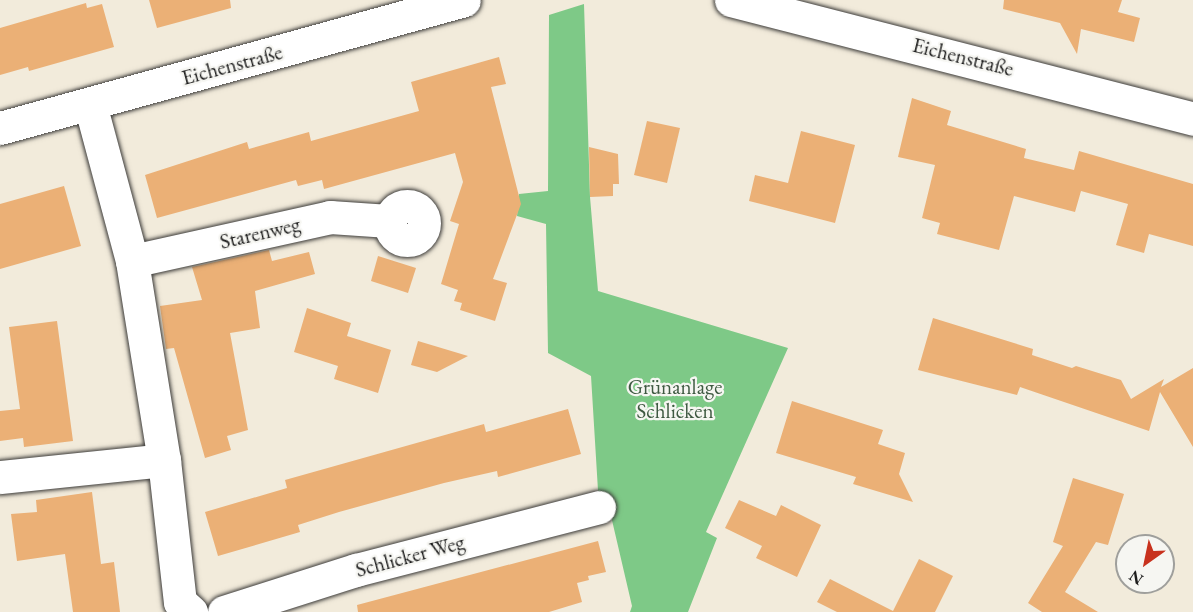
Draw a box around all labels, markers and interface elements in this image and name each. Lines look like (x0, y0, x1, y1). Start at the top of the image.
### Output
street label: Eichenstraße (910, 32, 1016, 82)
street label: Eichenstraße (179, 39, 285, 91)
street label: Starenweg (217, 212, 303, 254)
park label: Grünanlage Schlicken (628, 374, 722, 424)
street label: Schlicker Weg (353, 529, 467, 583)
north arrow (1115, 534, 1175, 594)
text: N (1125, 566, 1147, 590)

